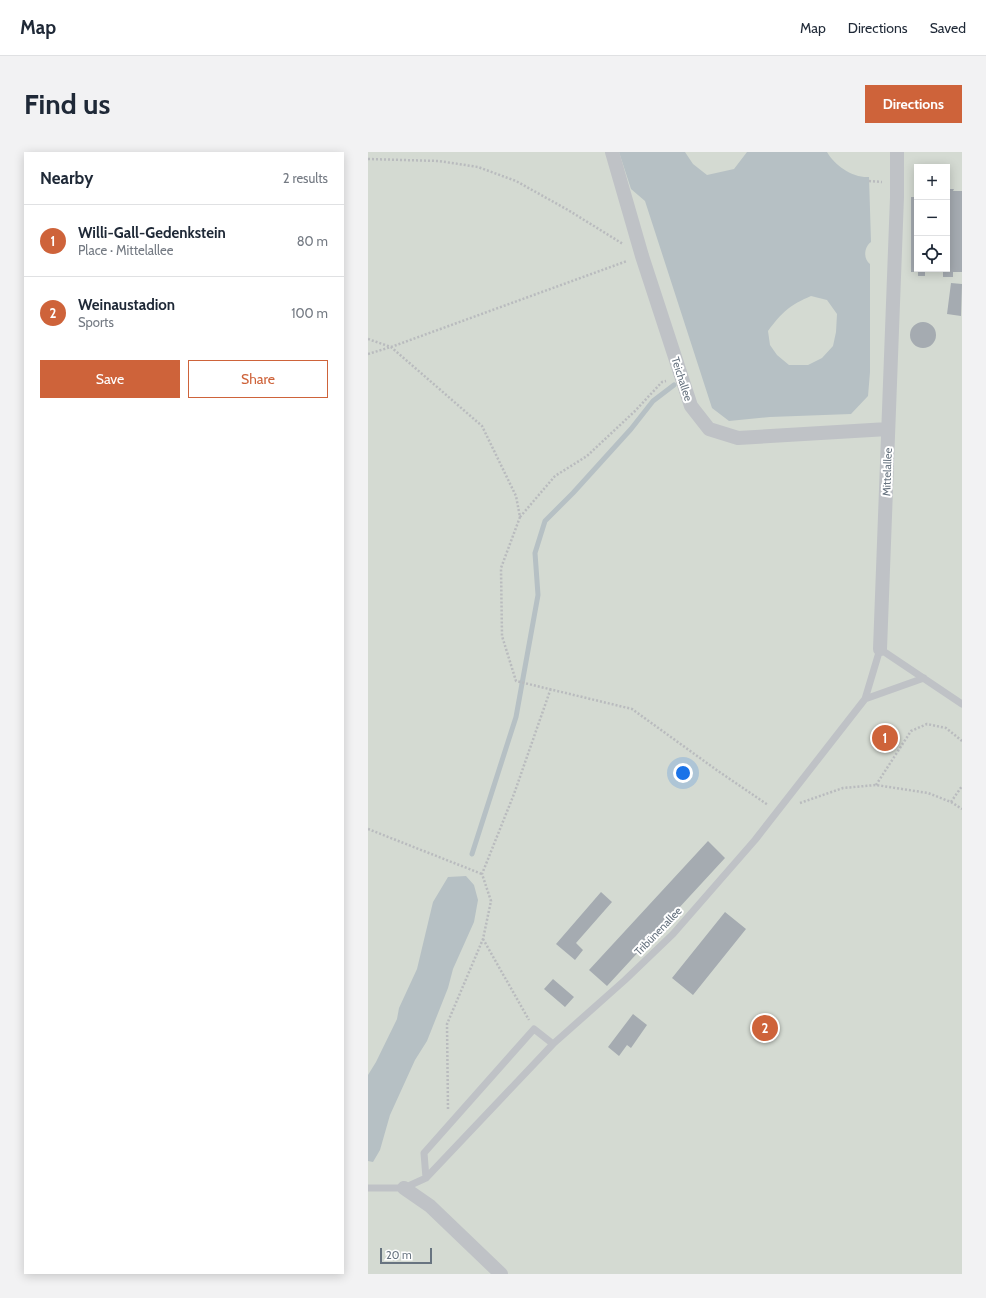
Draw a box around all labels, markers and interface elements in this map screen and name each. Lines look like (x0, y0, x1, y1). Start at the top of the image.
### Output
text: Map (20, 16, 56, 39)
text: Map (800, 19, 826, 37)
text: Directions (848, 19, 908, 37)
text: Saved (930, 19, 966, 37)
button: Directions (865, 85, 962, 123)
text: Find us (24, 87, 110, 121)
map controls (914, 164, 950, 272)
button: + (914, 164, 950, 200)
text: Nearby (40, 168, 93, 188)
text: 2 results (283, 170, 328, 186)
button: − (914, 200, 950, 236)
text: Willi-Gall-Gedenkstein (78, 224, 226, 242)
text: 1 (51, 233, 55, 249)
text: 80 m (297, 233, 328, 249)
button: locate (914, 236, 950, 272)
text: Place · Mittelallee (78, 242, 173, 258)
text: Weinaustadion (78, 296, 175, 314)
text: 2 (50, 305, 56, 321)
text: 100 m (291, 305, 328, 321)
text: Sports (78, 314, 114, 330)
street label: Teichallee (668, 355, 696, 403)
button: Save (40, 360, 180, 398)
button: Share (188, 360, 328, 398)
street label: Mittelallee (879, 447, 895, 496)
pin: 1 (872, 723, 898, 753)
your location (673, 763, 693, 783)
street label: Tribünenallee (631, 904, 685, 958)
pin: 2 (752, 1013, 778, 1043)
scale bar (380, 1246, 432, 1265)
text: 20 m (386, 1248, 412, 1262)

